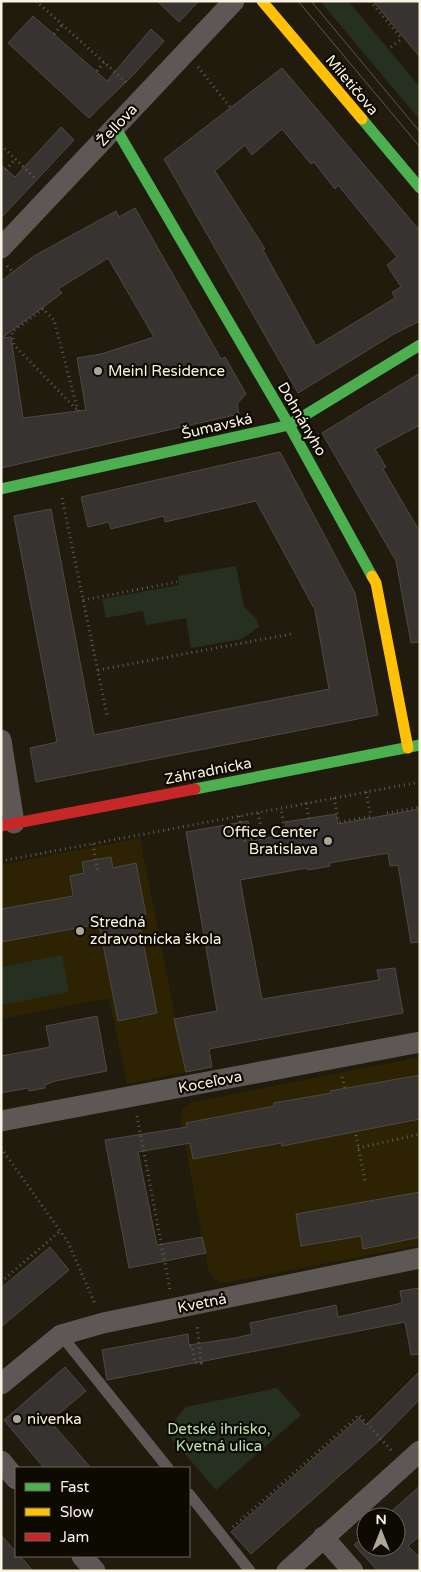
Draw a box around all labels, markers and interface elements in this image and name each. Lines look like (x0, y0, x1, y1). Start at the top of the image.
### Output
street label: Miletičova (322, 51, 382, 119)
street label: Žellova (93, 100, 141, 150)
place label: Meinl Residence (108, 362, 225, 380)
marker: Meinl Residence (92, 365, 104, 377)
street label: Dohnányho (274, 379, 330, 459)
street label: Šumavská (180, 409, 254, 443)
street label: Záhradnícka (163, 754, 253, 788)
place label: Office Center Bratislava (223, 823, 318, 858)
marker: Office Center Bratislava (322, 835, 334, 847)
place label: Stredná zdravotnícka škola (90, 913, 221, 948)
marker: Stredná zdravotnícka škola (74, 925, 86, 937)
street label: Koceľova (177, 1067, 243, 1097)
street label: Kvetná (176, 1289, 228, 1317)
place label: nivenka (27, 1410, 82, 1428)
marker: nivenka (11, 1413, 23, 1425)
park label: Detské ihrisko, Kvetná ulica (167, 1420, 271, 1455)
legend (15, 1467, 190, 1557)
text: Fast (60, 1478, 90, 1496)
text: Slow (60, 1503, 94, 1521)
north arrow (356, 1507, 406, 1557)
text: N (375, 1511, 387, 1528)
text: Jam (60, 1528, 89, 1546)

